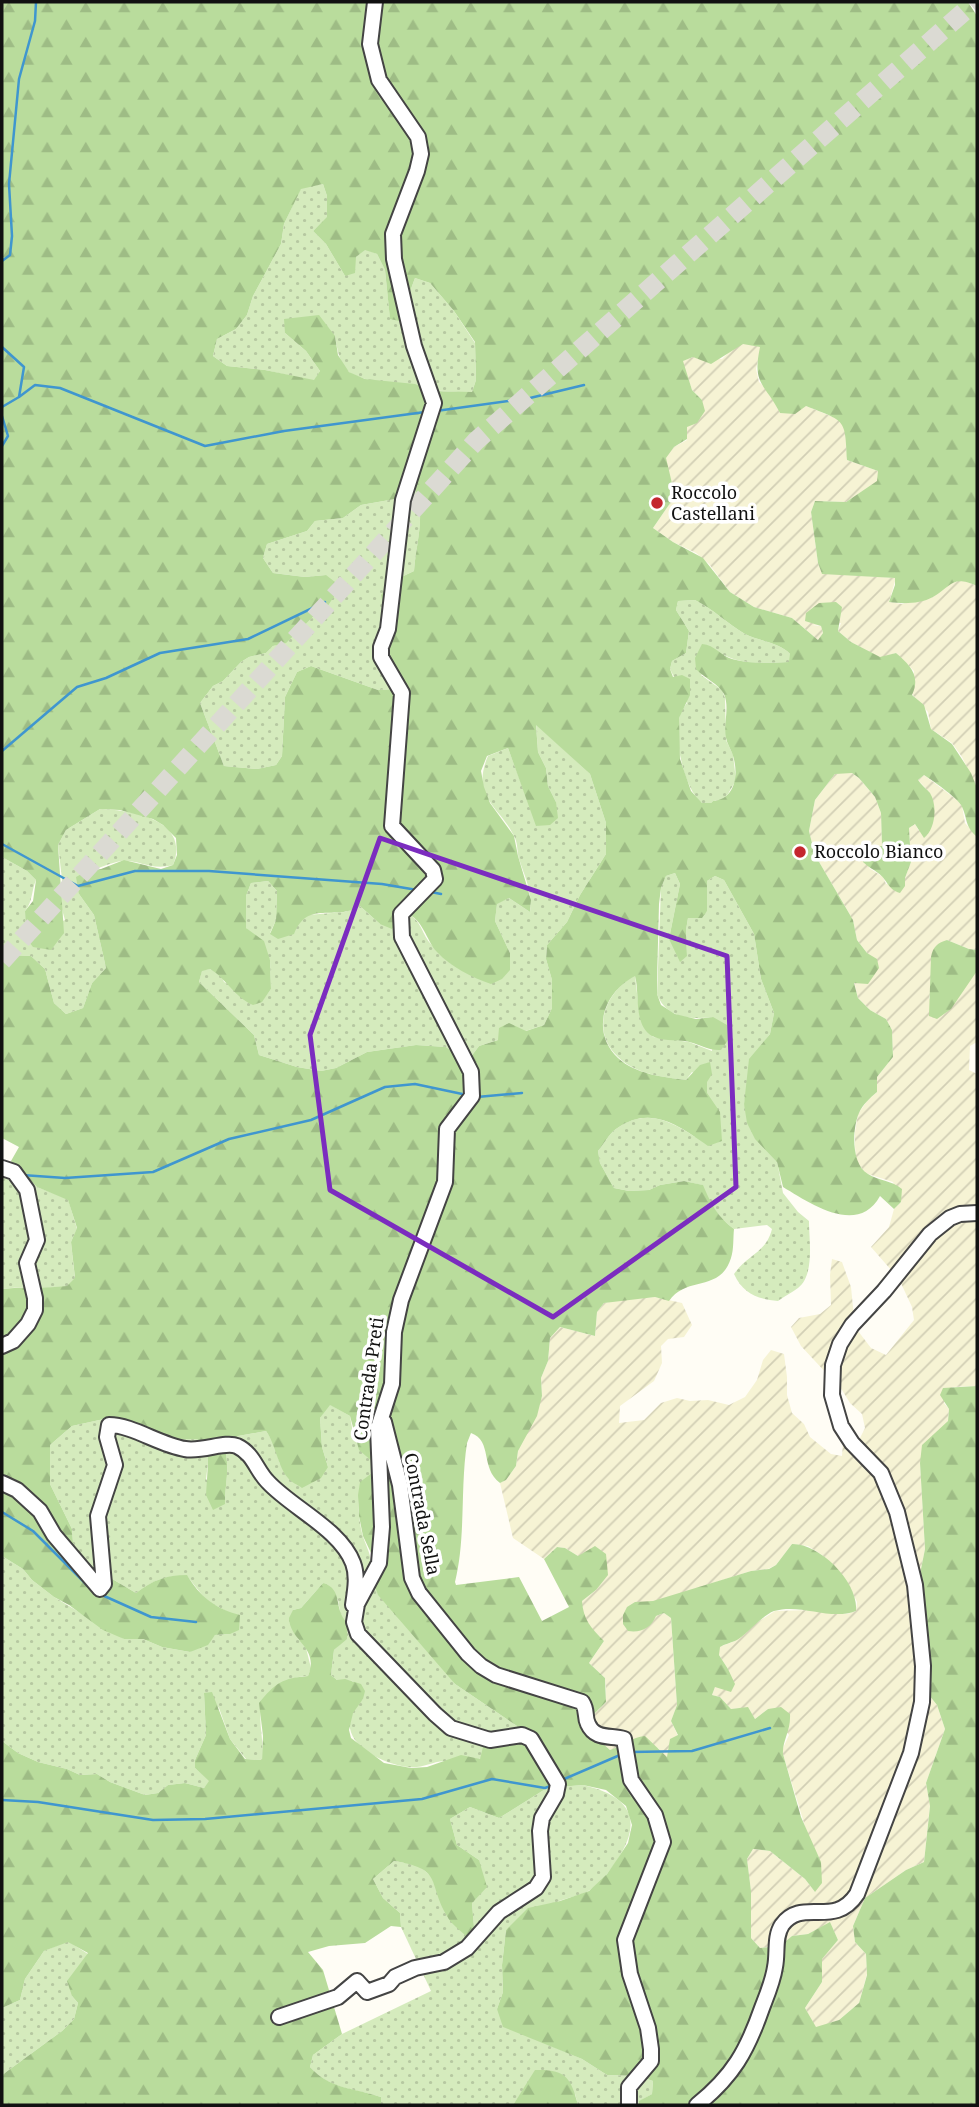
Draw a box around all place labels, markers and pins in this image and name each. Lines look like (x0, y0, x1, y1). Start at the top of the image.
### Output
place label: Roccolo Castellani (671, 480, 755, 525)
marker: Roccolo Castellani (649, 495, 665, 511)
place label: Roccolo Bianco (814, 839, 943, 863)
marker: Roccolo Bianco (792, 844, 808, 860)

